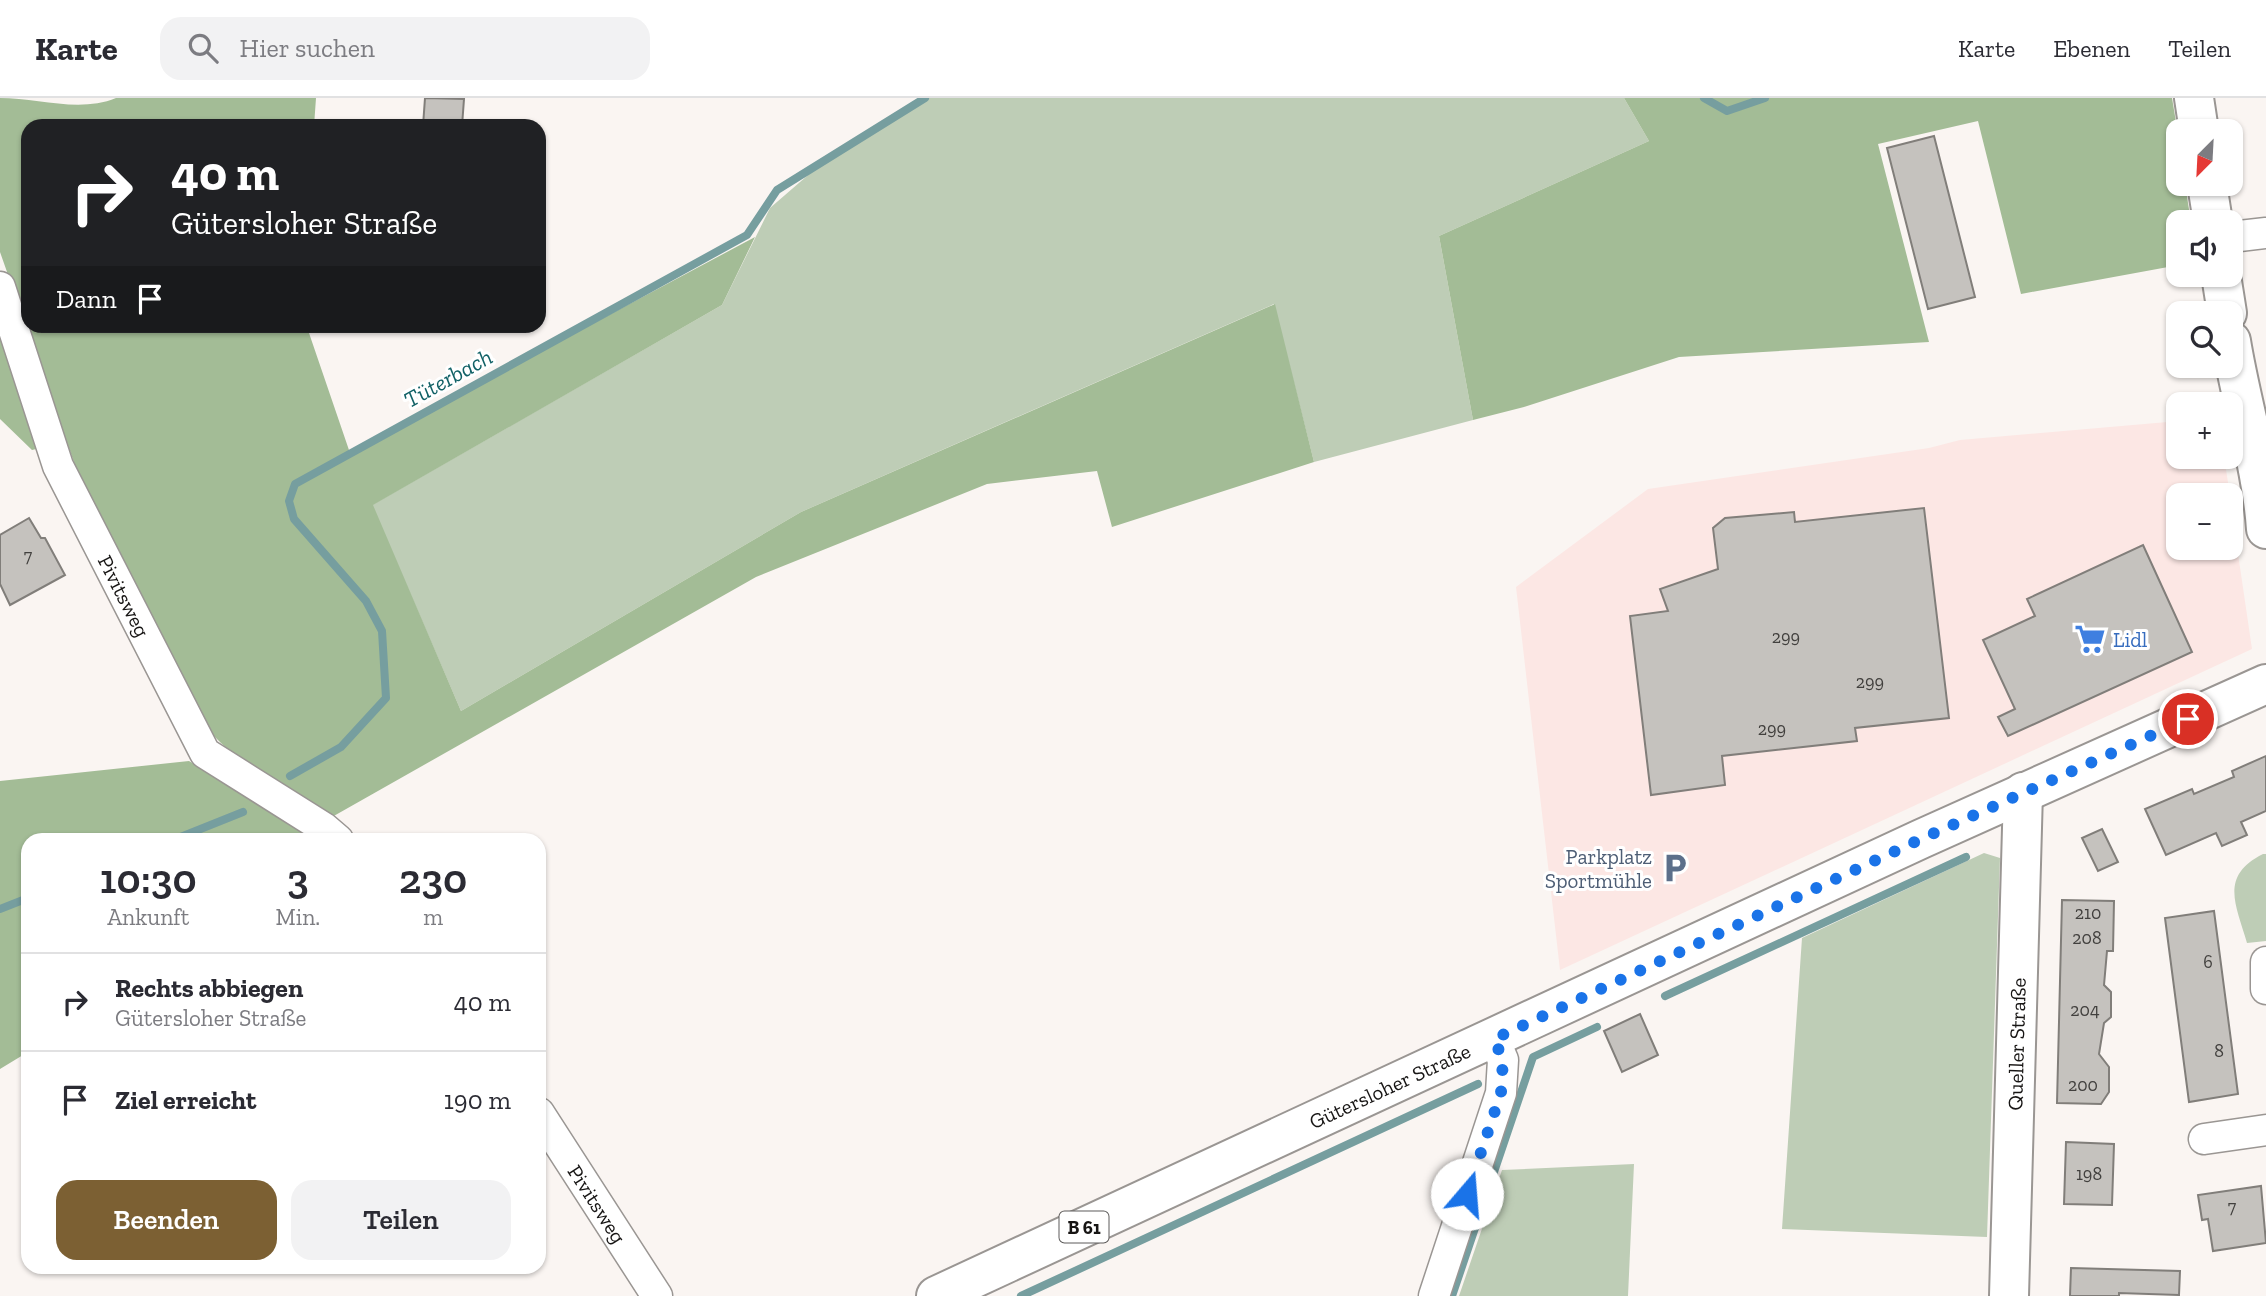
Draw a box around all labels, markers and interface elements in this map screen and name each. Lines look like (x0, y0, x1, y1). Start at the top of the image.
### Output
search box (160, 17, 650, 80)
text: Karte (35, 29, 118, 68)
icon: search (184, 29, 222, 67)
text: Hier suchen (240, 32, 375, 64)
text: Karte (1958, 34, 2015, 63)
text: Ebenen (2053, 34, 2130, 63)
text: Teilen (2168, 34, 2231, 63)
north arrow (2166, 119, 2244, 196)
map controls (2166, 119, 2243, 560)
text: 40 m (171, 144, 279, 203)
icon: right (56, 147, 147, 238)
text: Gütersloher Straße (171, 204, 437, 242)
button: sound (2166, 210, 2243, 287)
icon: arrive (131, 280, 169, 318)
text: Dann (56, 283, 117, 315)
button: search (2166, 301, 2243, 378)
water label: Tüterbach (399, 342, 497, 414)
button: + (2166, 392, 2243, 469)
button: − (2166, 483, 2243, 560)
house number: 7 (24, 545, 33, 567)
street label: Pivitsweg (93, 551, 156, 641)
supermarket icon: Lidl (2073, 622, 2107, 656)
house number: 299 (1772, 626, 1800, 648)
place label: Lidl (2113, 627, 2148, 652)
house number: 299 (1856, 671, 1884, 693)
pin (2158, 689, 2218, 749)
icon: arrive (2169, 700, 2207, 738)
house number: 299 (1758, 718, 1786, 740)
place label: Parkplatz Sportmühle (1545, 844, 1652, 893)
parking icon: Parkplatz Sportmühle (1658, 851, 1692, 885)
text: 10:30 (100, 853, 197, 904)
text: 3 (287, 853, 309, 904)
text: 230 (399, 853, 467, 904)
house number: 210 (2075, 902, 2101, 924)
text: Ankunft (107, 903, 189, 931)
text: Min. (275, 903, 320, 931)
text: m (423, 903, 443, 931)
house number: 208 (2072, 927, 2102, 949)
house number: 6 (2203, 951, 2213, 973)
text: Rechts abbiegen (115, 972, 303, 1004)
street label: Queller Straße (2002, 977, 2030, 1111)
icon: right (56, 983, 94, 1021)
text: 40 m (454, 986, 511, 1018)
house number: 204 (2070, 999, 2100, 1021)
text: Gütersloher Straße (115, 1004, 306, 1032)
street label: Gütersloher Straße (1305, 1037, 1474, 1134)
house number: 8 (2214, 1040, 2224, 1062)
house number: 200 (2068, 1074, 2098, 1096)
icon: arrive (56, 1081, 94, 1119)
text: Ziel erreicht (115, 1084, 256, 1116)
text: 190 m (444, 1084, 511, 1116)
position arrow (1430, 1157, 1504, 1231)
street label: Pivitsweg (563, 1160, 632, 1248)
house number: 198 (2076, 1163, 2102, 1185)
button: Beenden (56, 1180, 277, 1260)
button: Teilen (291, 1180, 511, 1260)
house number: 7 (2228, 1196, 2237, 1218)
road number: B 61 (1060, 1212, 1108, 1242)

